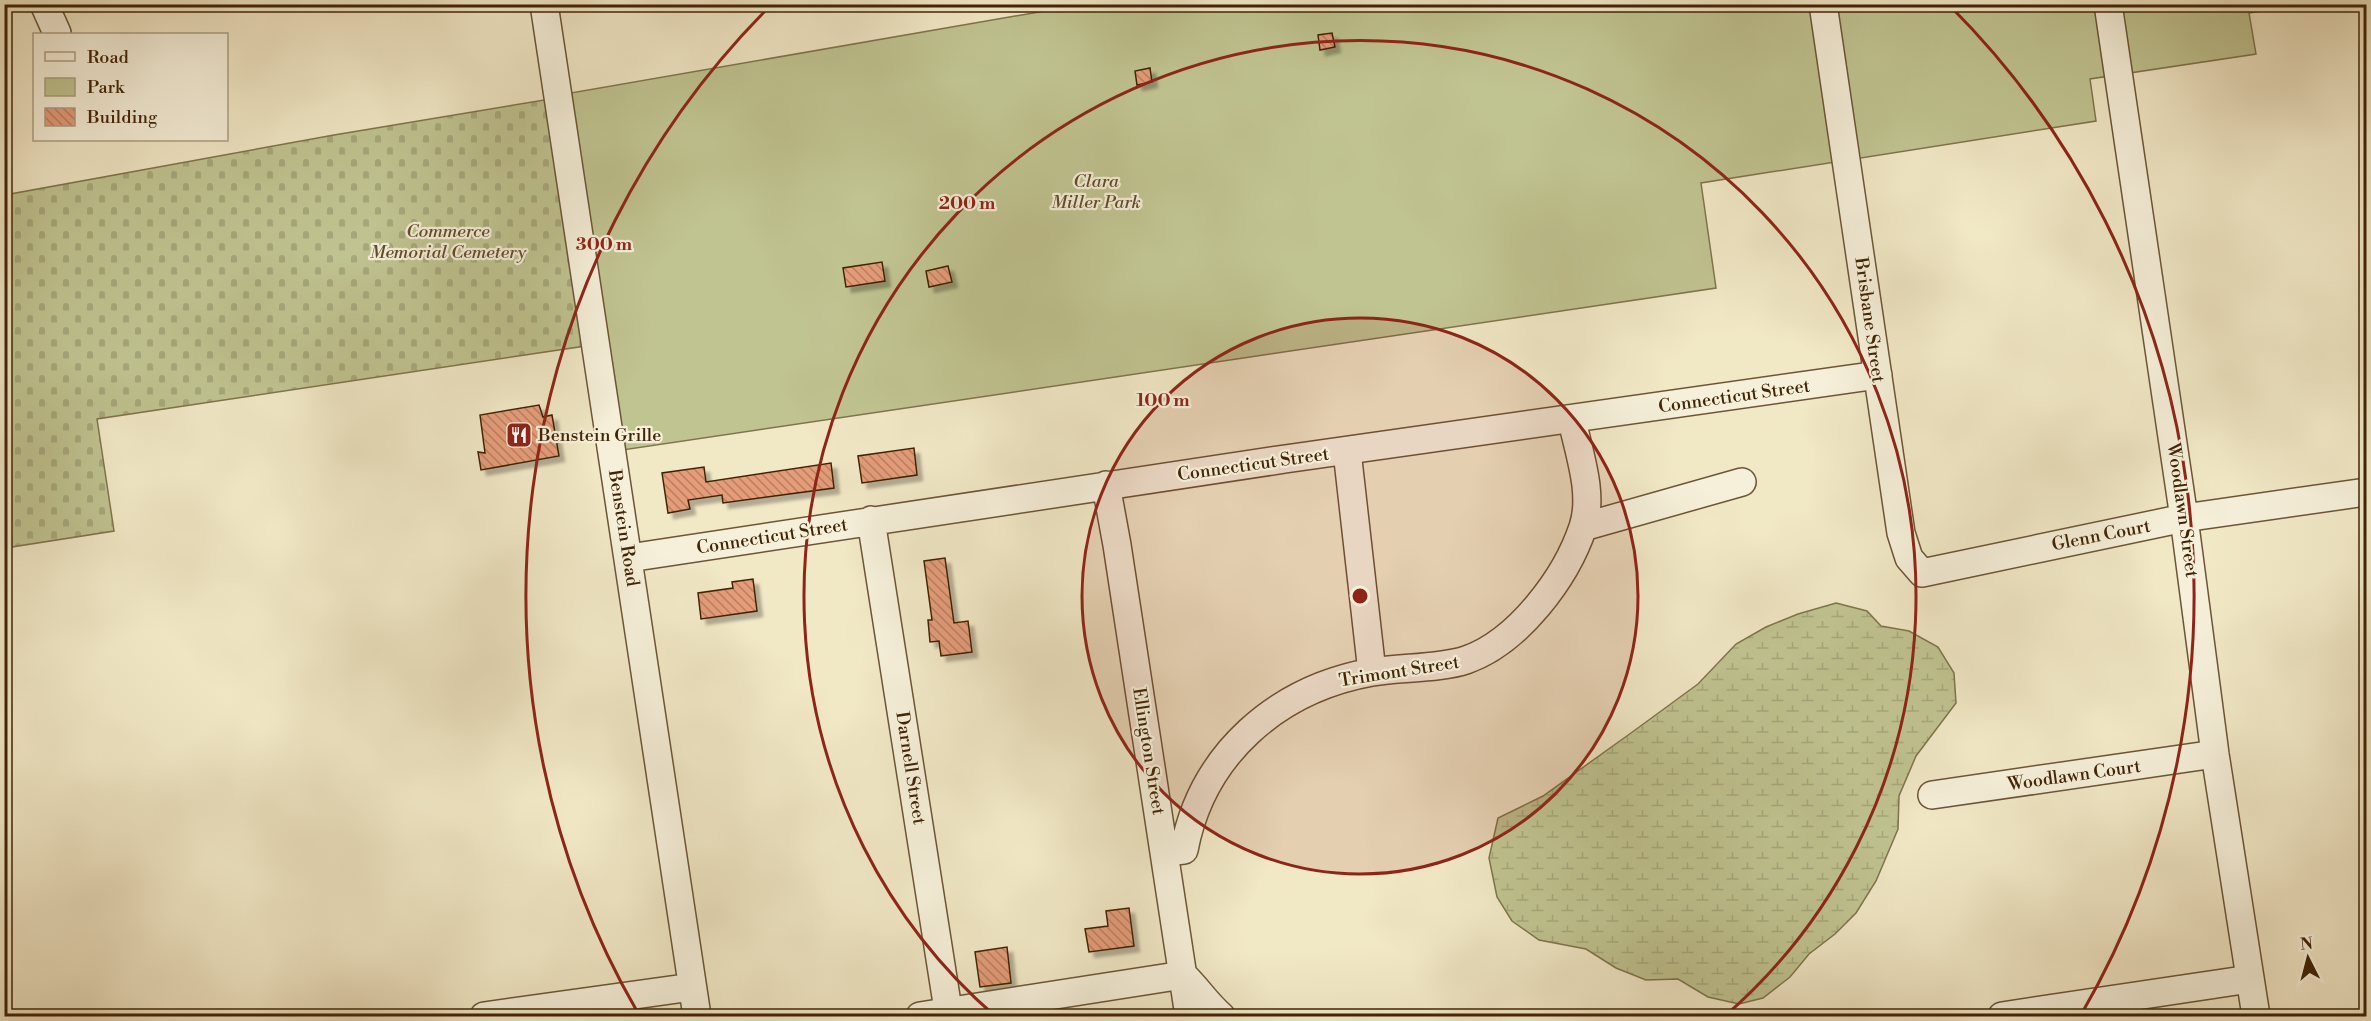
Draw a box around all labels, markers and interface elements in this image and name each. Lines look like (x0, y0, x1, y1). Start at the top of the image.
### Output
legend (33, 33, 228, 141)
text: Road (87, 46, 130, 69)
text: Park (87, 76, 126, 99)
text: Building (86, 106, 158, 129)
park label: Clara Miller Park (1051, 170, 1141, 214)
text: 200 m (939, 192, 996, 215)
park label: Commerce Memorial Cemetery (370, 220, 527, 264)
text: 300 m (576, 233, 633, 256)
street label: Brisbane Street (1849, 255, 1890, 385)
street label: Connecticut Street (1657, 374, 1812, 419)
text: 100 m (1136, 389, 1190, 412)
restaurant icon: Benstein Grille (504, 420, 534, 450)
place label: Benstein Grille (537, 424, 661, 447)
street label: Woodlawn Street (2162, 440, 2203, 579)
street label: Connecticut Street (1176, 442, 1331, 487)
street label: Benstein Road (603, 467, 644, 589)
street label: Connecticut Street (695, 513, 850, 560)
street label: Glenn Court (2050, 515, 2153, 556)
centre of rings (1350, 586, 1370, 606)
street label: Trimont Street (1337, 651, 1462, 692)
street label: Ellington Street (1127, 686, 1170, 817)
street label: Darnell Street (890, 710, 931, 827)
street label: Woodlawn Court (2005, 755, 2143, 796)
north arrow (2278, 928, 2338, 988)
text: N (2299, 933, 2314, 955)

